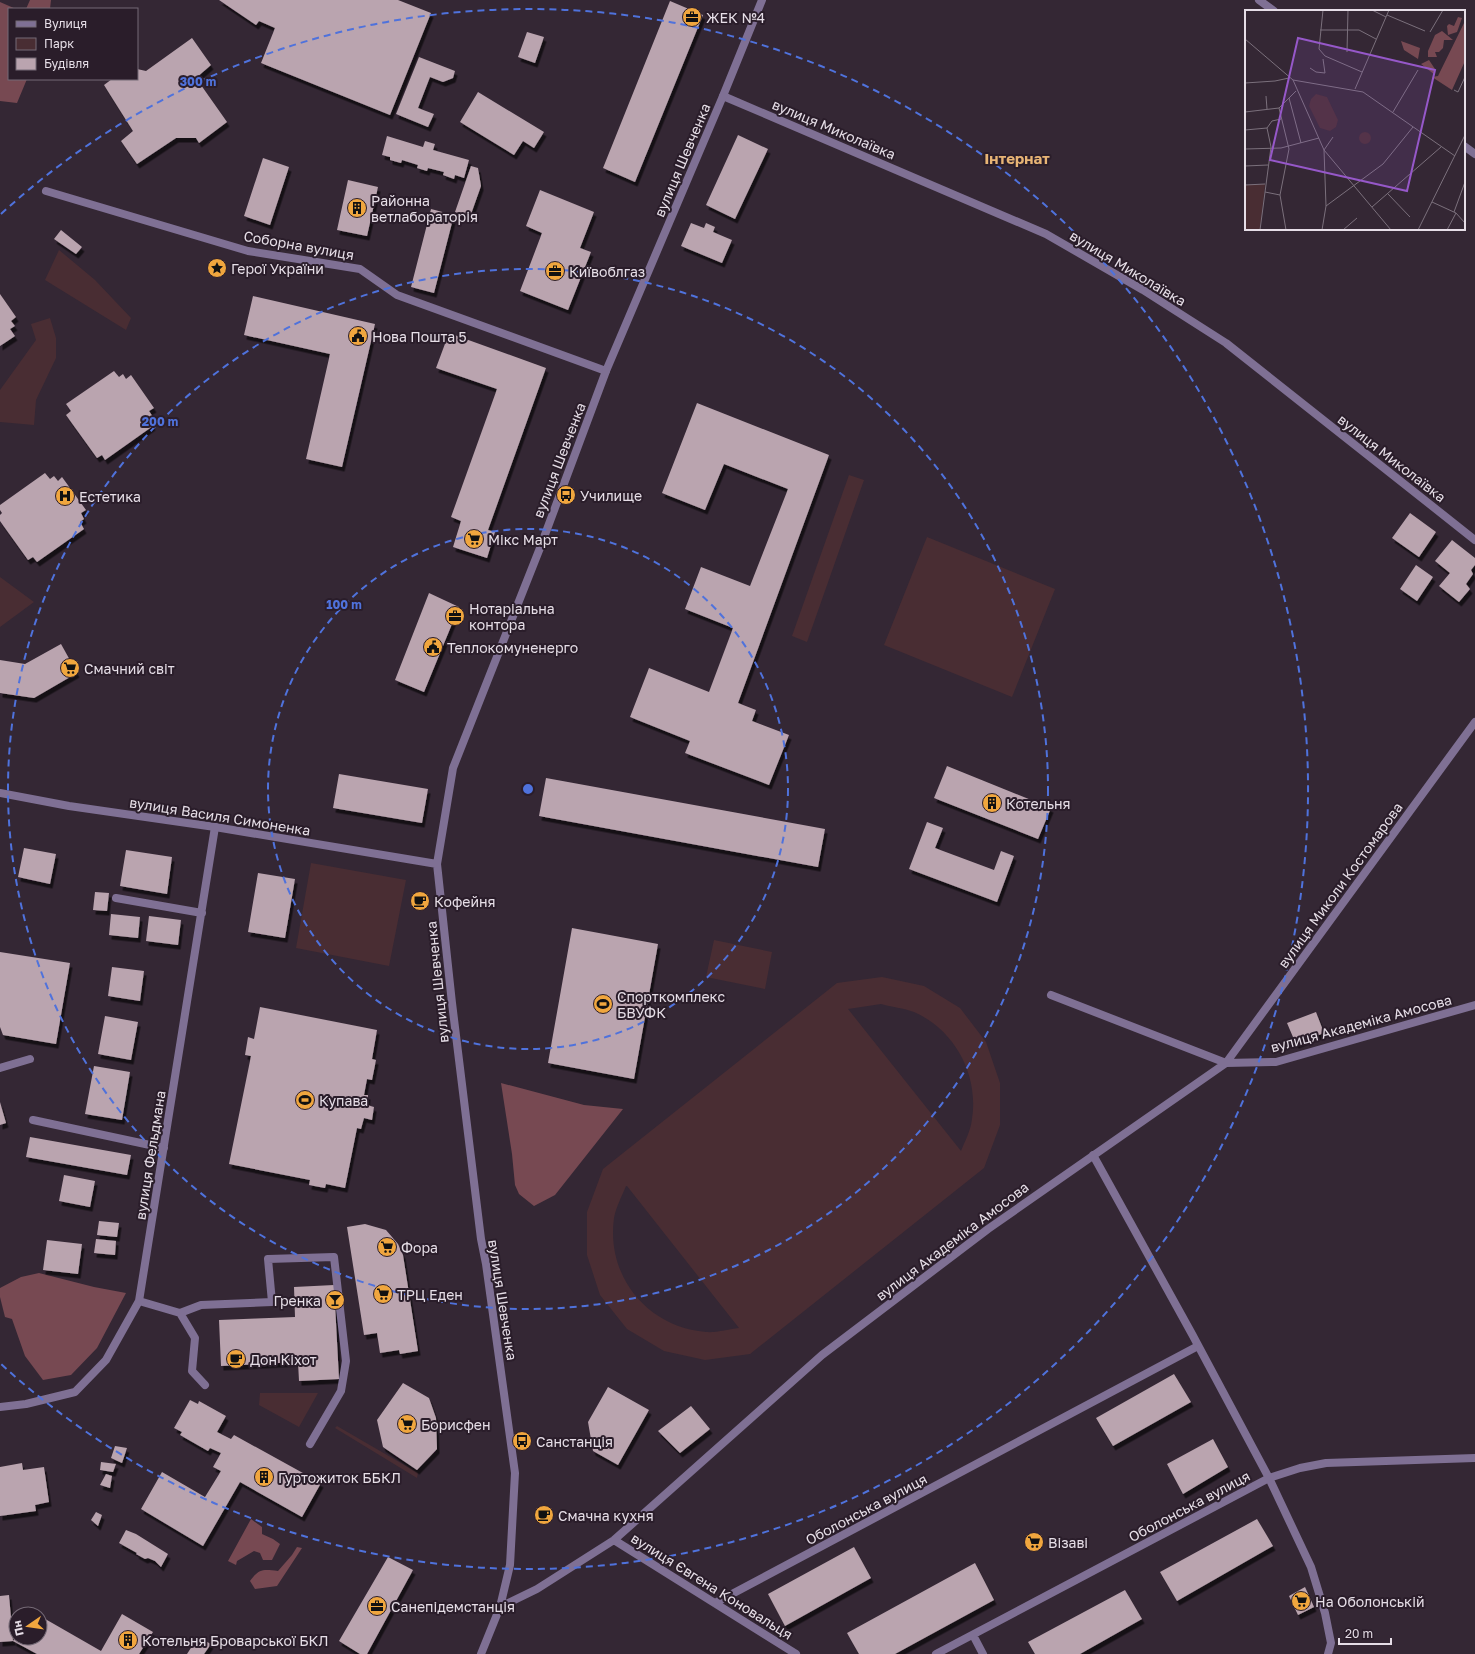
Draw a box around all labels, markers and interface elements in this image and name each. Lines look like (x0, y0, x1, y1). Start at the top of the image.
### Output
office icon: ЖЕК №4 (681, 6, 703, 28)
legend (8, 8, 138, 80)
place label: ЖЕК №4 (706, 9, 765, 26)
inset map (1245, 10, 1465, 230)
text: Вулиця (44, 16, 87, 31)
text: Парк (44, 36, 74, 51)
text: Будівля (44, 56, 89, 71)
text: 300 m (180, 74, 216, 89)
street label: вулиця Миколаївка (770, 95, 898, 163)
street label: вулиця Шевченка (650, 100, 714, 220)
district label: Інтернат (984, 149, 1050, 167)
place label: Районна ветлабораторія (371, 192, 478, 225)
building icon: Районна ветлабораторія (346, 197, 368, 219)
street label: Соборна вулиця (242, 227, 356, 263)
street label: вулиця Миколаївка (1067, 227, 1189, 309)
place icon: Герої України (206, 257, 228, 279)
place label: Герої України (231, 260, 324, 277)
office icon: Київоблгаз (544, 260, 566, 282)
place label: Київоблгаз (569, 263, 645, 280)
public building icon: Нова Пошта 5 (347, 325, 369, 347)
place label: Нова Пошта 5 (372, 328, 467, 345)
street label: вулиця Шевченка (529, 400, 589, 520)
street label: вулиця Миколаївка (1335, 411, 1449, 505)
text: 200 m (142, 414, 178, 429)
bus stop icon: Училище (555, 484, 577, 506)
hospital icon: Естетика (54, 485, 76, 507)
place label: Училище (580, 487, 642, 504)
place label: Естетика (79, 488, 141, 505)
supermarket icon: Мікс Март (463, 528, 485, 550)
place label: Мікс Март (488, 531, 558, 548)
text: 100 m (326, 597, 362, 612)
place label: Нотаріальна контора (469, 600, 555, 633)
office icon: Нотаріальна контора (444, 605, 466, 627)
public building icon: Теплокомуненерго (422, 636, 444, 658)
place label: Теплокомуненерго (447, 639, 578, 656)
supermarket icon: Смачний світ (59, 657, 81, 679)
place label: Смачний світ (84, 660, 175, 677)
centre of rings (521, 782, 535, 796)
building icon: Котельня (981, 792, 1003, 814)
street label: вулиця Василя Симоненка (128, 793, 312, 839)
place label: Котельня (1006, 795, 1071, 812)
street label: вулиця Миколи Костомарова (1274, 799, 1406, 971)
cafe icon: Кофейня (409, 890, 431, 912)
place label: Кофейня (434, 893, 495, 910)
street label: вулиця Шевченка (422, 920, 452, 1044)
place label: Спорткомплекс БВУФК (617, 988, 725, 1021)
street label: вулиця Академіка Амосова (1269, 991, 1453, 1055)
sports icon: Спорткомплекс БВУФК (592, 993, 614, 1015)
street label: вулиця Фельдмана (131, 1089, 169, 1221)
sports icon: Купава (294, 1089, 316, 1111)
place label: Купава (319, 1092, 368, 1109)
street label: вулиця Академіка Амосова (872, 1178, 1032, 1304)
supermarket icon: Фора (376, 1236, 398, 1258)
street label: вулиця Шевченка (485, 1238, 521, 1362)
place label: Фора (401, 1239, 438, 1256)
supermarket icon: ТРЦ Еден (372, 1283, 394, 1305)
place label: ТРЦ Еден (397, 1286, 463, 1303)
bar icon: Гренка (324, 1289, 346, 1311)
place label: Гренка (274, 1292, 321, 1309)
cafe icon: Дон Кіхот (225, 1348, 247, 1370)
place label: Дон Кіхот (250, 1351, 317, 1368)
supermarket icon: Борисфен (396, 1413, 418, 1435)
place label: Борисфен (421, 1416, 491, 1433)
bus stop icon: Санстанція (511, 1430, 533, 1452)
place label: Санстанція (536, 1433, 613, 1450)
building icon: Гуртожиток ББКЛ (253, 1466, 275, 1488)
street label: Оболонська вулиця (1125, 1467, 1253, 1545)
place label: Гуртожиток ББКЛ (278, 1469, 401, 1486)
street label: Оболонська вулиця (802, 1470, 930, 1548)
cafe icon: Смачна кухня (533, 1504, 555, 1526)
place label: Смачна кухня (558, 1507, 654, 1524)
street label: вулиця Євгена Коновальця (628, 1529, 796, 1643)
supermarket icon: Візаві (1023, 1531, 1045, 1553)
place label: Візаві (1048, 1534, 1088, 1551)
supermarket icon: На Оболонській (1290, 1590, 1312, 1612)
place label: На Оболонській (1315, 1593, 1424, 1610)
office icon: Санепідемстанція (366, 1595, 388, 1617)
place label: Санепідемстанція (391, 1598, 515, 1615)
north arrow (8, 1606, 48, 1646)
text: Пн (10, 1619, 26, 1637)
scale bar (1339, 1620, 1391, 1646)
text: 20 m (1345, 1626, 1373, 1641)
building icon: Котельня Броварської БКЛ (117, 1629, 139, 1651)
place label: Котельня Броварської БКЛ (142, 1632, 329, 1649)

